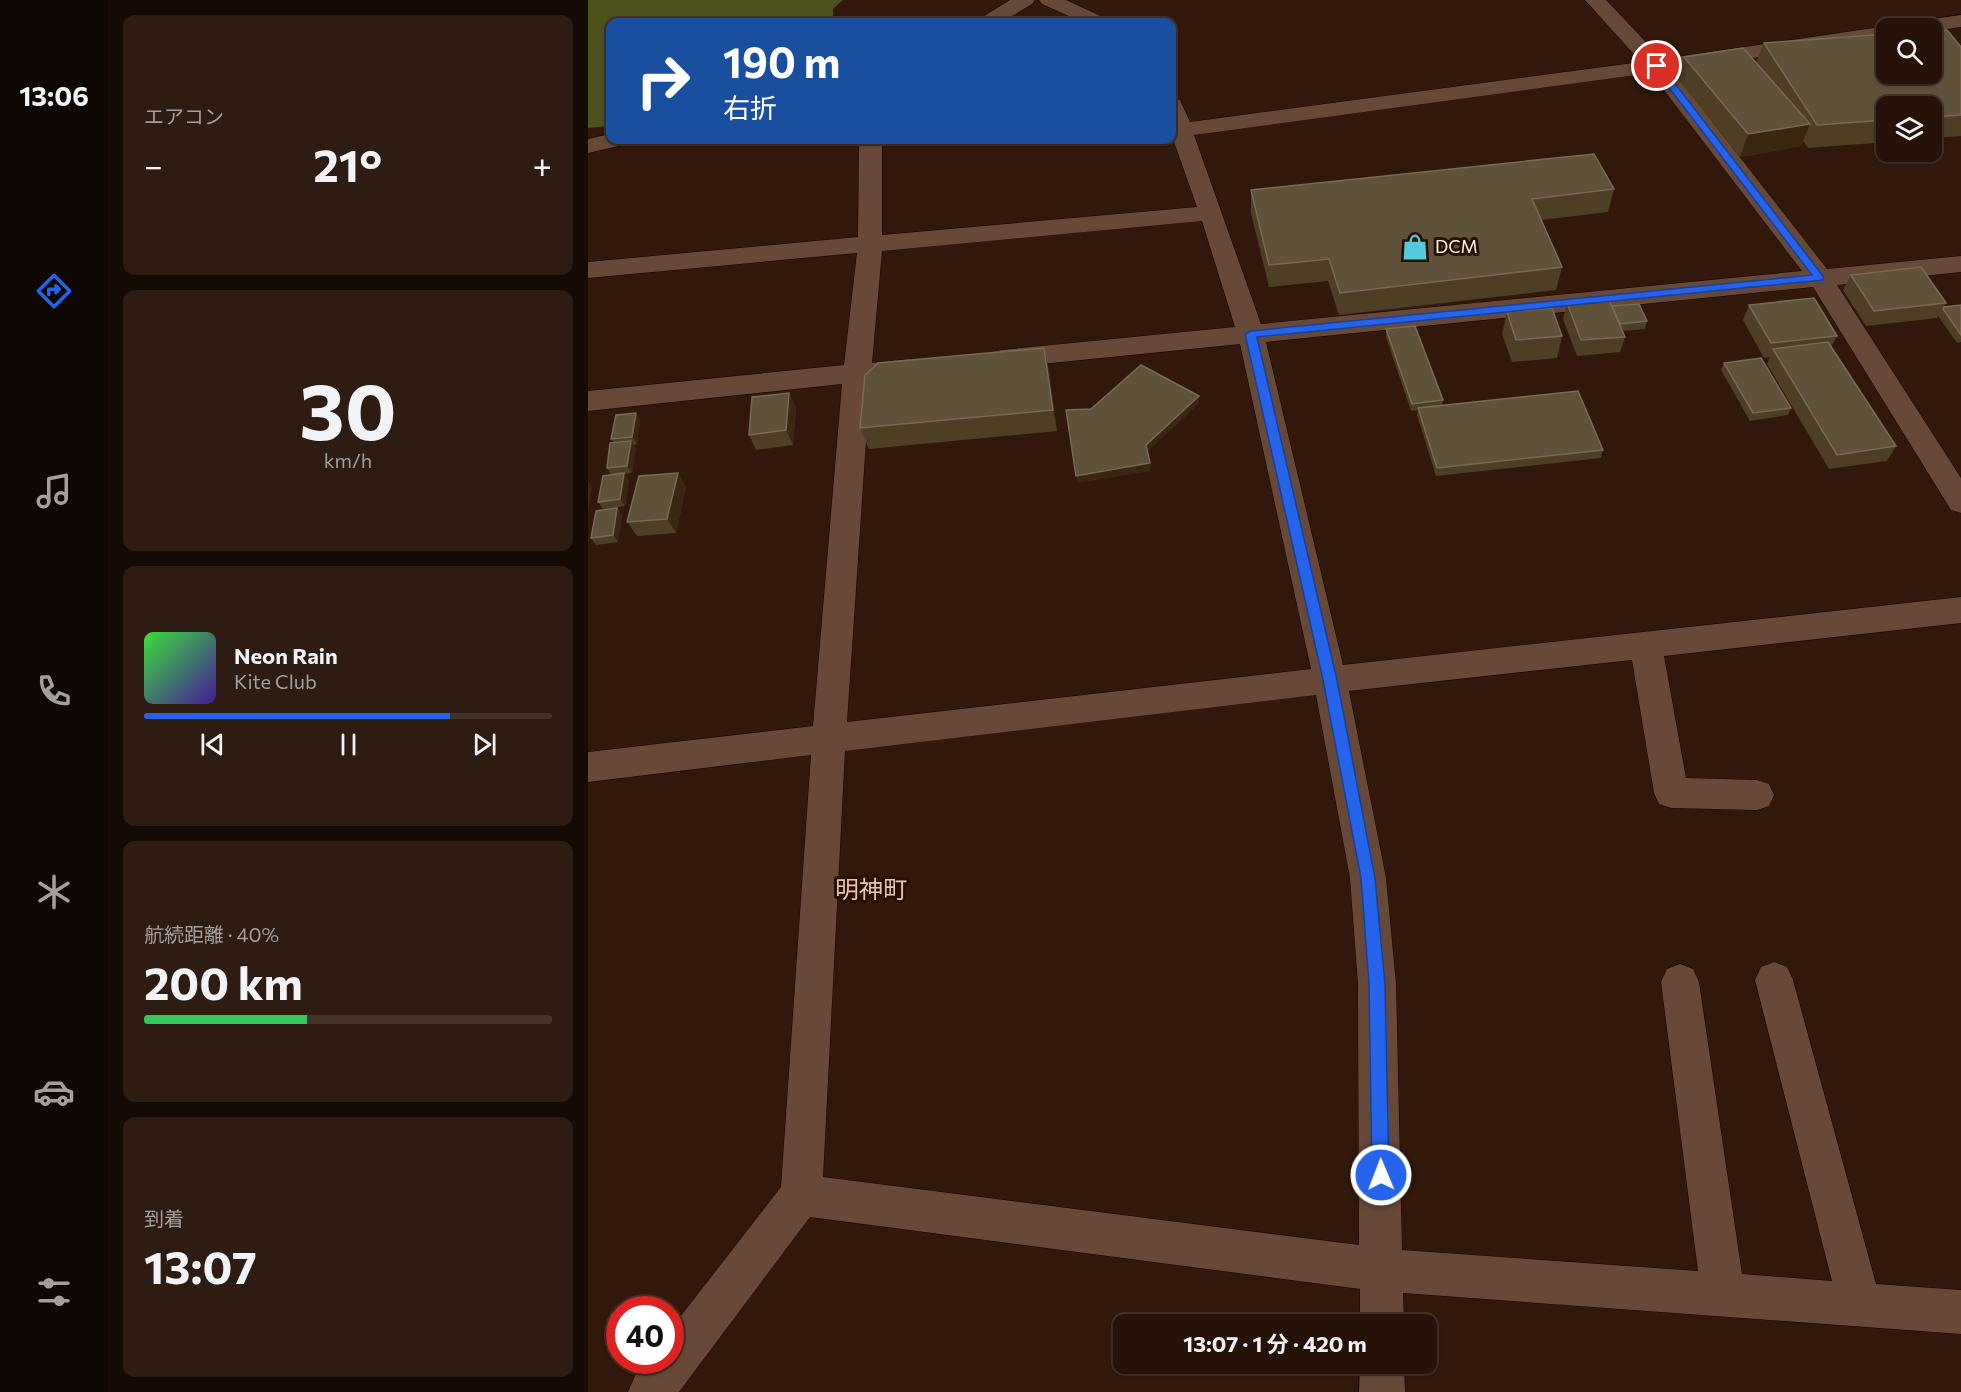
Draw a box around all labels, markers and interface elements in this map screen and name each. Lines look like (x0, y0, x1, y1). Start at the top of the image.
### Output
map controls (1876, 18, 1942, 162)
button: search (1876, 18, 1942, 84)
text: 190 m (723, 35, 841, 87)
pin (1631, 40, 1682, 91)
icon: right (624, 42, 702, 120)
icon: arrive (1640, 49, 1673, 82)
text: 13:06 (19, 79, 89, 112)
text: 右折 (723, 91, 777, 124)
button: layers (1876, 96, 1942, 162)
text: エアコン (144, 104, 224, 128)
text: 21° (313, 136, 382, 191)
text: − (144, 144, 163, 185)
text: + (533, 144, 552, 185)
shop icon: DCM (1400, 232, 1430, 262)
place label: DCM (1435, 235, 1478, 257)
icon: directions (33, 270, 75, 312)
text: 30 (299, 361, 397, 456)
text: km/h (324, 448, 372, 472)
icon: music (33, 470, 75, 512)
text: Neon Rain (234, 642, 338, 669)
text: Kite Club (234, 669, 317, 693)
icon: phone (33, 670, 75, 712)
icon: previous (196, 728, 229, 761)
icon: pause (332, 728, 365, 761)
icon: next (468, 728, 501, 761)
icon: climate (33, 871, 75, 913)
district label: 明神町 (835, 874, 907, 903)
text: 航続距離 · 40% (144, 922, 279, 946)
text: 200 km (144, 954, 303, 1009)
icon: car (33, 1071, 75, 1113)
position arrow (1349, 1143, 1413, 1207)
text: 到着 (144, 1206, 184, 1230)
text: 13:07 (144, 1238, 257, 1293)
icon: filters (33, 1271, 75, 1313)
speed limit sign: 40 (606, 1296, 684, 1374)
text: 13:07 · 1 分 · 420 m (1183, 1330, 1367, 1357)

